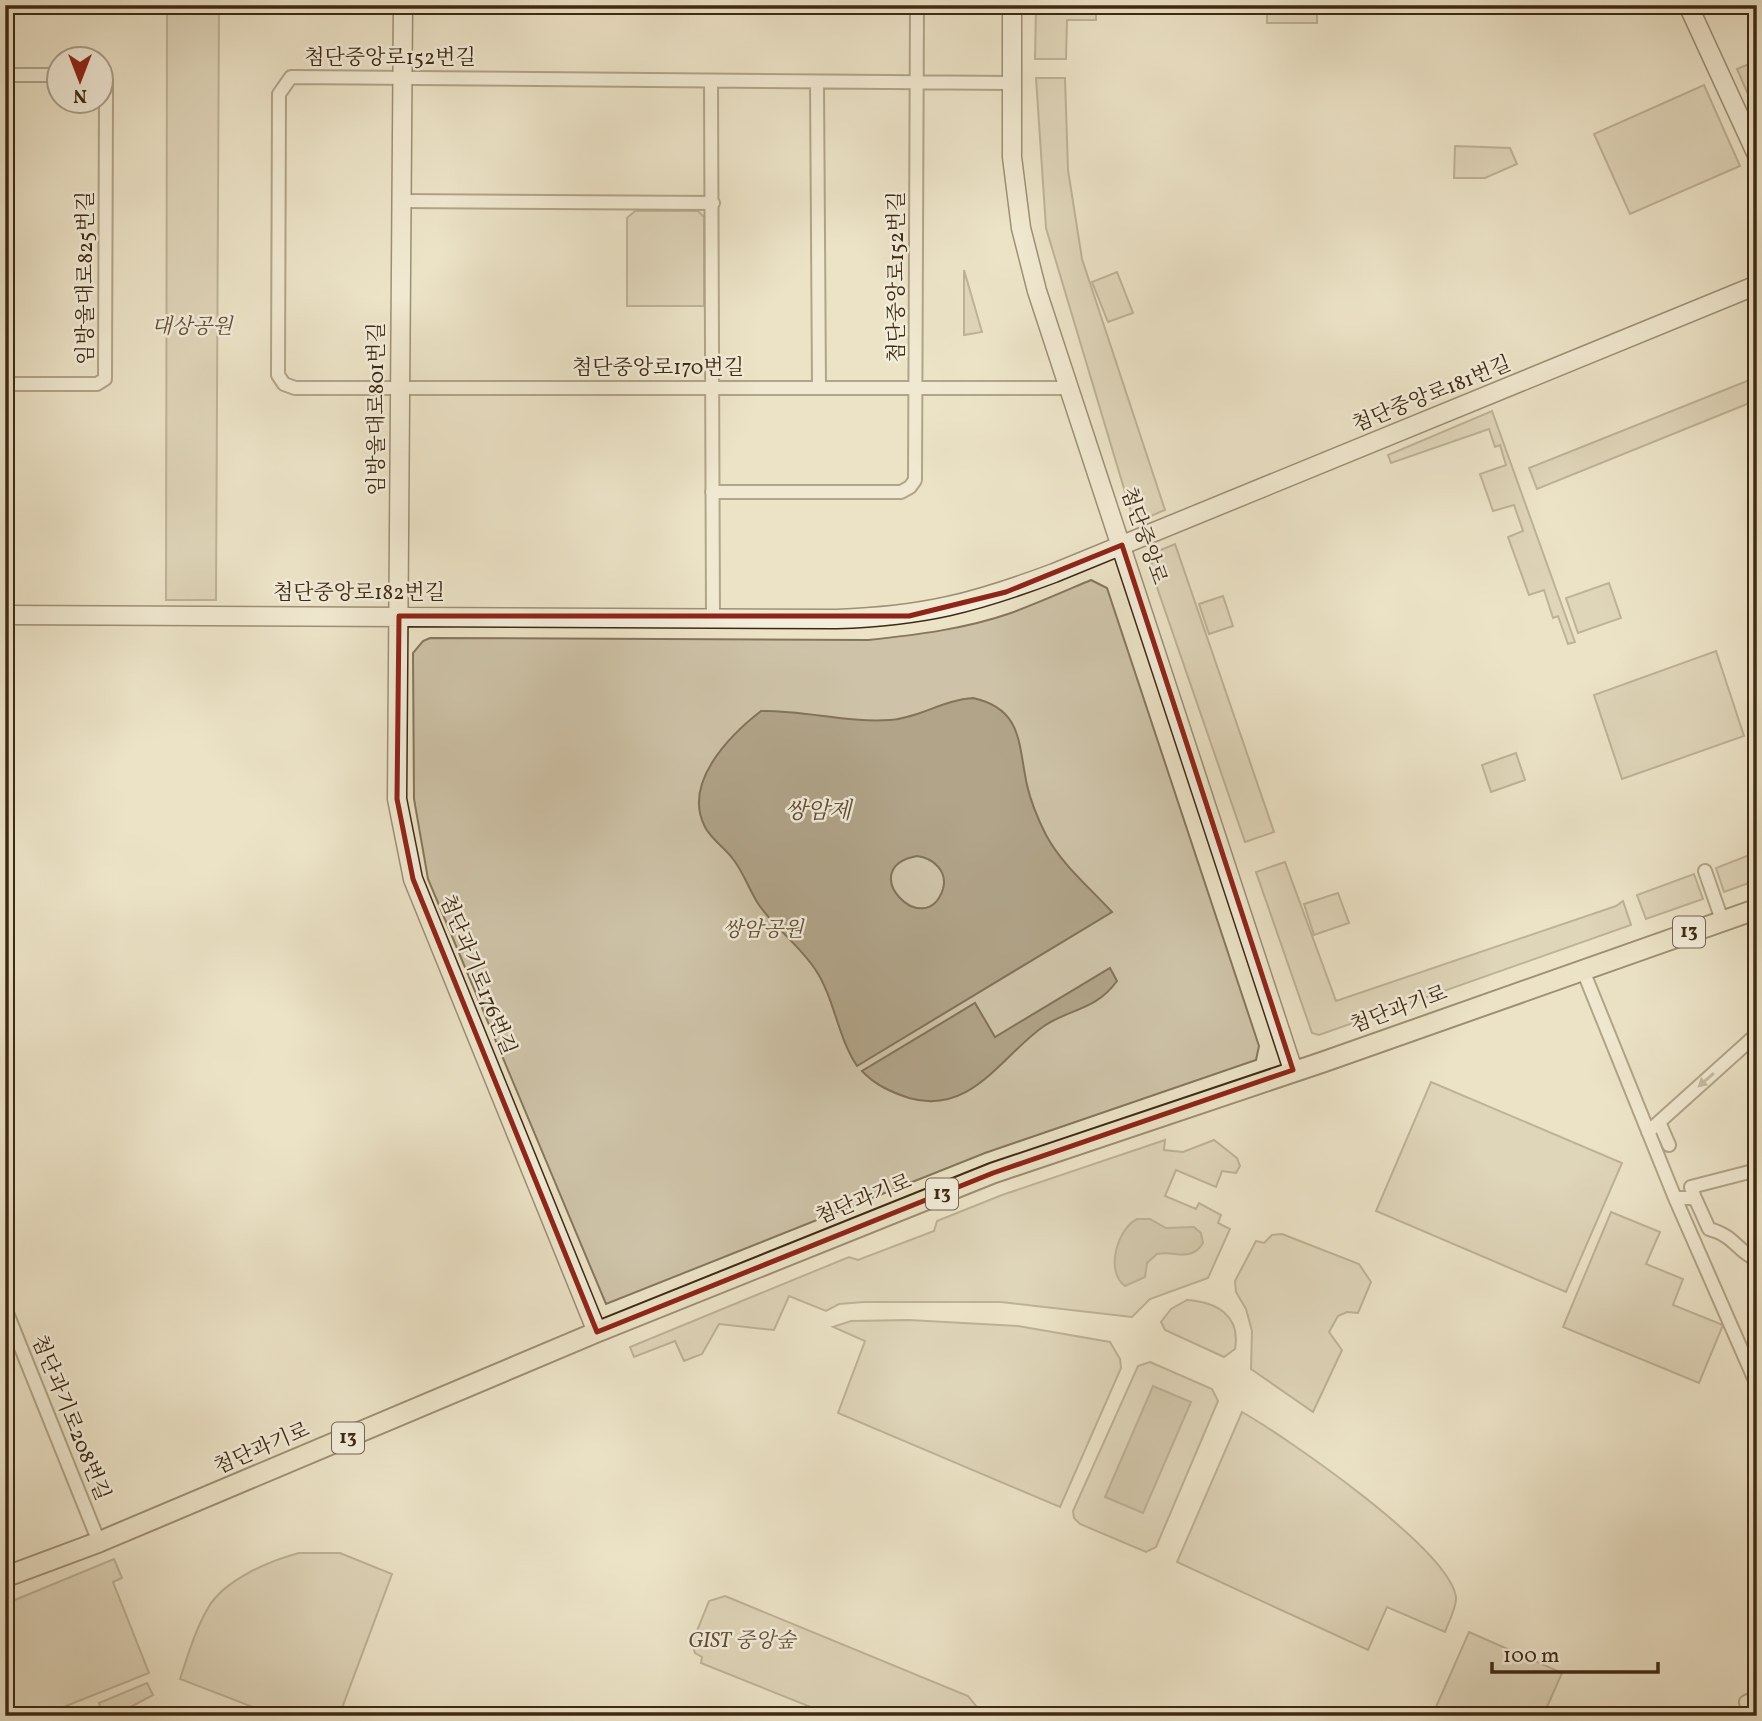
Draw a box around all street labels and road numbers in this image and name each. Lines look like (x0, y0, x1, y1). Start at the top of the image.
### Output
street label: 첨단중앙로152번길 (304, 44, 476, 73)
street label: 임방울대로825번길 (72, 191, 101, 365)
street label: 첨단중앙로152번길 (883, 191, 912, 363)
street label: 임방울대로801번길 (363, 322, 392, 496)
street label: 첨단중앙로181번길 (1348, 350, 1516, 440)
street label: 첨단중앙로170번길 (572, 354, 744, 383)
street label: 첨단중앙로 (1113, 483, 1173, 589)
street label: 첨단중앙로182번길 (273, 579, 445, 608)
street label: 첨단과기로176번길 (432, 890, 522, 1060)
road number: 13 (1673, 916, 1705, 948)
street label: 첨단과기로 (1346, 979, 1452, 1041)
street label: 첨단과기로 (812, 1168, 916, 1232)
road number: 13 (926, 1178, 958, 1210)
street label: 첨단과기로208번길 (24, 1331, 116, 1505)
street label: 첨단과기로 (210, 1416, 314, 1482)
road number: 13 (332, 1422, 364, 1454)

